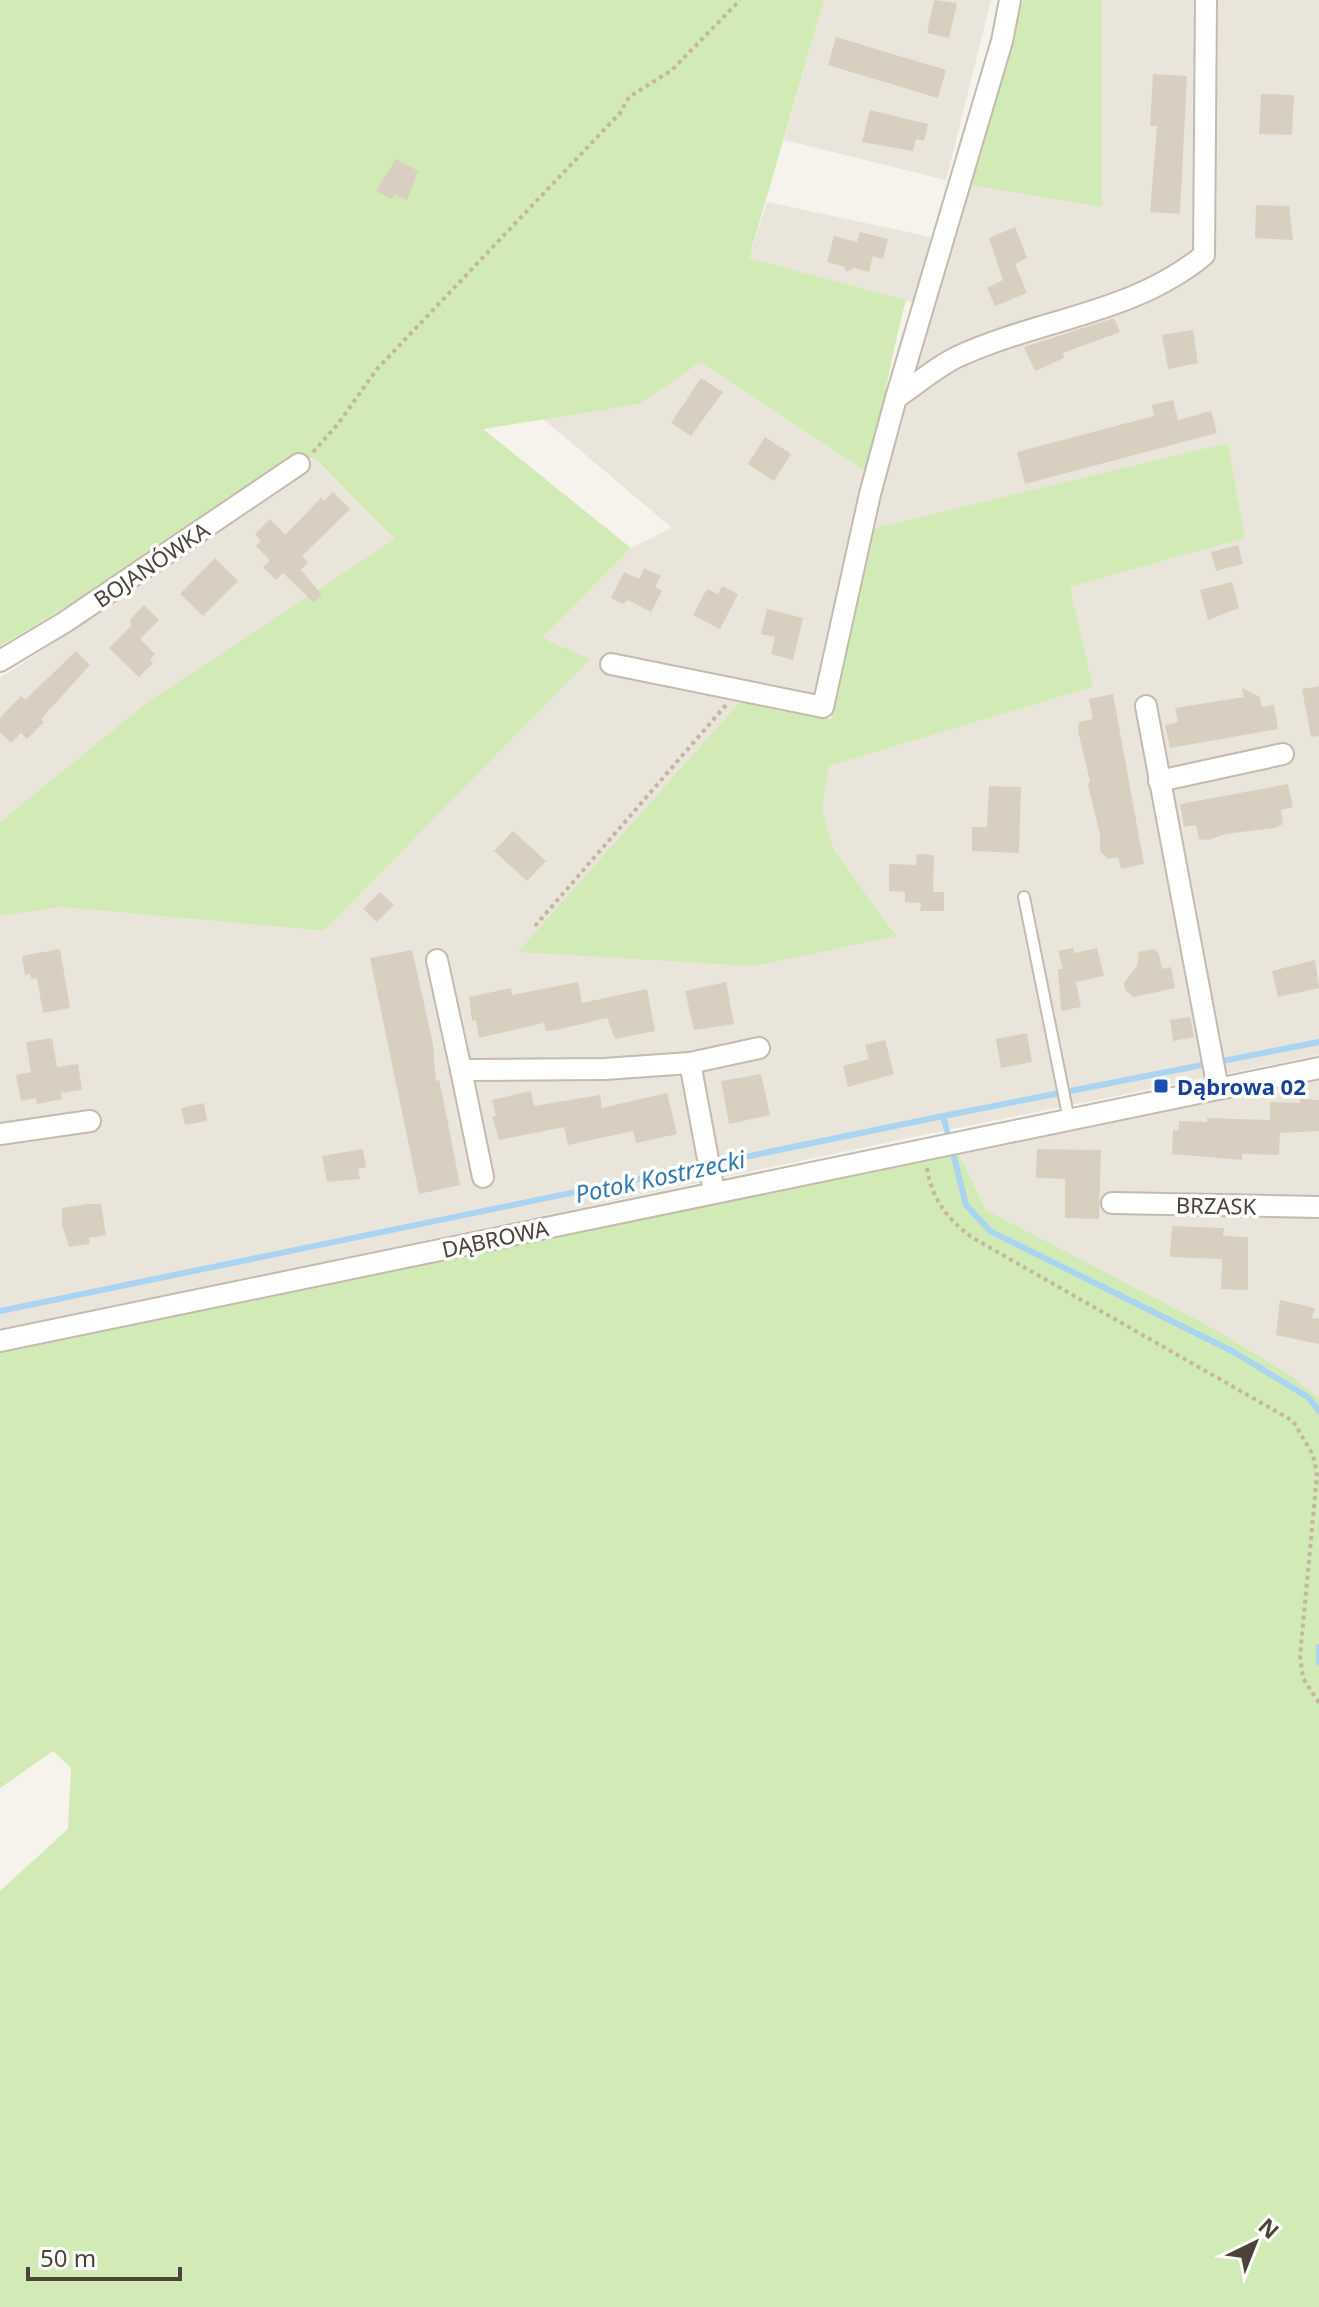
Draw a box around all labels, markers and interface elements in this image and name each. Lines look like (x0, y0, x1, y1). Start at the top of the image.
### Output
street label: BOJANÓWKA (87, 514, 215, 614)
place label: Dąbrowa 02 (1177, 1071, 1306, 1101)
marker: Dąbrowa 02 (1152, 1077, 1170, 1095)
water label: Potok Kostrzecki (572, 1142, 749, 1210)
street label: BRZASK (1176, 1189, 1257, 1221)
street label: DĄBROWA (439, 1212, 552, 1264)
north arrow (1215, 2203, 1295, 2283)
text: N (1253, 2211, 1286, 2245)
scale bar (28, 2231, 180, 2281)
text: 50 m (40, 2241, 96, 2274)

